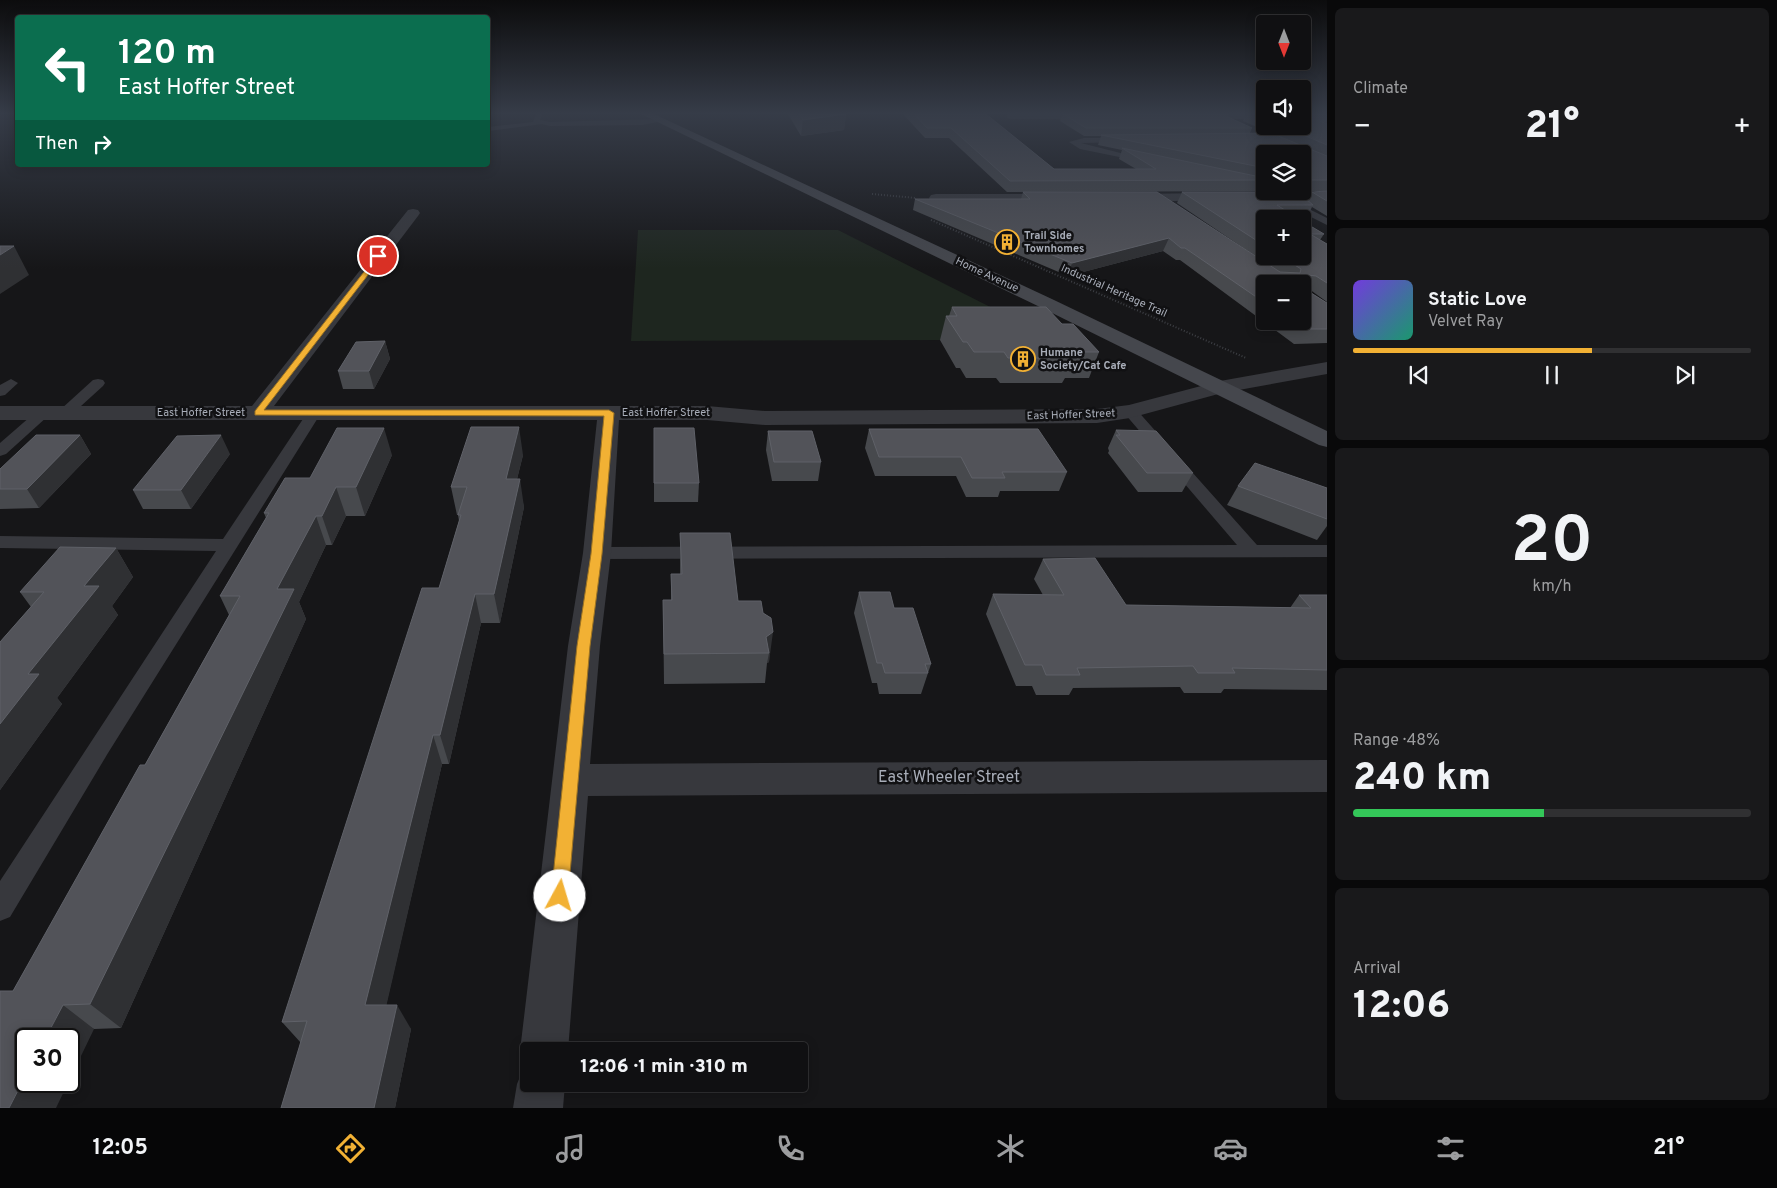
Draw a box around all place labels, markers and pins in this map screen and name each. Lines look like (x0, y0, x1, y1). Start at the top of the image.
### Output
building icon: Trail Side Townhomes (994, 229, 1020, 255)
place label: Trail Side Townhomes (1024, 229, 1084, 256)
pin (357, 235, 399, 277)
building icon: Humane Society/Cat Cafe (1010, 346, 1036, 372)
place label: Humane Society/Cat Cafe (1040, 346, 1126, 373)

